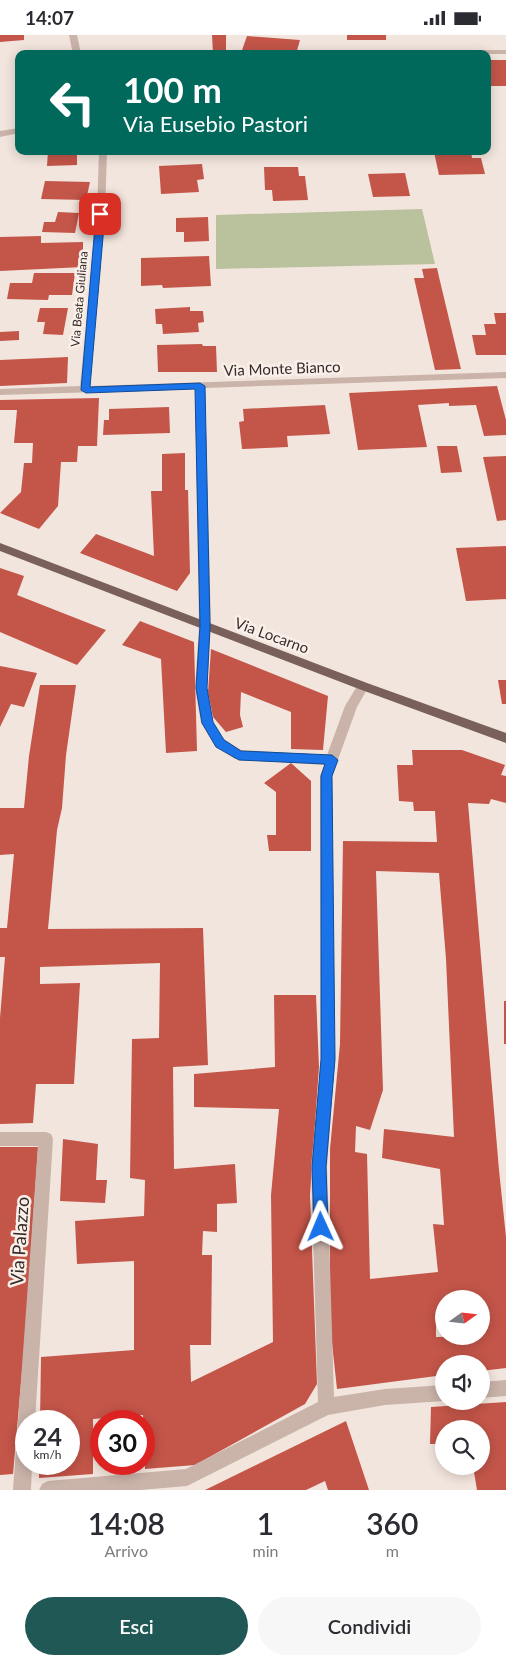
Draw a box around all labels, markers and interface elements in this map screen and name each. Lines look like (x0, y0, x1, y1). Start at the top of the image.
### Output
text: 14:07 (25, 6, 74, 29)
text: 100 m (123, 68, 222, 110)
icon: left (40, 70, 105, 135)
text: Via Eusebio Pastori (123, 110, 308, 137)
pin (79, 193, 121, 235)
icon: arrive (86, 200, 114, 228)
street label: Via Beata Giuliana (67, 251, 91, 347)
street label: Via Monte Bianco (223, 357, 341, 379)
street label: Via Locarno (232, 613, 312, 657)
street label: Via Palazzo (5, 1196, 33, 1286)
position arrow (294, 1200, 346, 1252)
north arrow (435, 1290, 490, 1345)
map controls (435, 1290, 490, 1475)
button: sound (435, 1355, 490, 1410)
speed limit sign: 30 (90, 1410, 155, 1475)
button: search (435, 1420, 490, 1475)
text: 24 (33, 1421, 62, 1451)
text: km/h (33, 1447, 62, 1462)
text: 14:08 (88, 1505, 165, 1541)
text: 1 (257, 1505, 274, 1541)
text: 360 (366, 1505, 418, 1541)
text: Arrivo (105, 1541, 148, 1560)
text: min (253, 1541, 278, 1560)
text: m (386, 1541, 399, 1560)
button: Esci (25, 1597, 248, 1655)
button: Condividi (258, 1597, 481, 1655)

